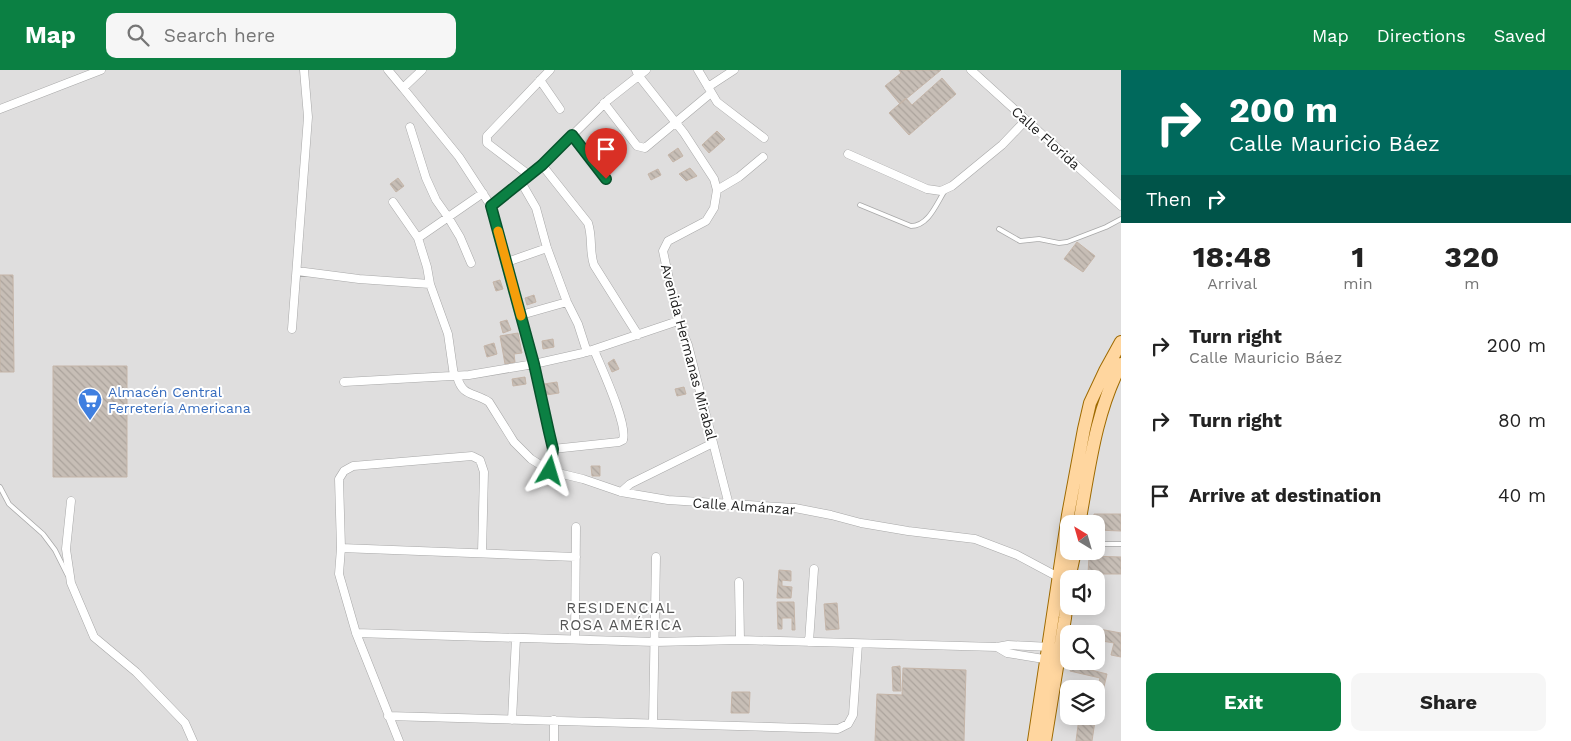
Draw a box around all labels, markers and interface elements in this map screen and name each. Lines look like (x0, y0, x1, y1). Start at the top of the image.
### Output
search box (106, 13, 456, 58)
text: Map (25, 21, 76, 49)
icon: search (124, 21, 152, 49)
text: Search here (164, 24, 275, 47)
text: Map (1312, 25, 1349, 46)
text: Directions (1377, 25, 1466, 46)
text: Saved (1494, 25, 1546, 46)
text: 200 m (1229, 89, 1338, 131)
icon: right (1146, 90, 1211, 155)
street label: Calle Florida (1009, 103, 1083, 173)
pin (585, 128, 627, 179)
text: Calle Mauricio Báez (1229, 131, 1440, 156)
icon: arrive (592, 135, 620, 163)
icon: right (1202, 185, 1230, 213)
text: Then (1146, 188, 1192, 211)
text: 18:48 (1193, 239, 1272, 274)
text: 1 (1352, 239, 1364, 274)
text: 320 (1444, 239, 1499, 274)
street label: Avenida Hermanas Mirabal (658, 262, 720, 443)
text: Arrival (1207, 274, 1257, 293)
text: min (1343, 274, 1373, 293)
text: m (1464, 274, 1479, 293)
text: Turn right (1189, 325, 1282, 348)
icon: right (1146, 332, 1174, 360)
text: 200 m (1487, 334, 1546, 357)
text: Calle Mauricio Báez (1189, 348, 1342, 367)
place label: Almacén Central Ferretería Americana (108, 384, 251, 416)
supermarket icon: Almacén Central Ferretería Americana (77, 387, 103, 421)
icon: right (1146, 407, 1174, 435)
text: Turn right (1189, 409, 1282, 432)
text: 80 m (1498, 409, 1546, 432)
position arrow (523, 444, 575, 496)
icon: arrive (1146, 482, 1174, 510)
text: Arrive at destination (1189, 484, 1381, 507)
text: 40 m (1498, 484, 1546, 507)
street label: Calle Almánzar (692, 494, 796, 518)
north arrow (1060, 515, 1105, 560)
map controls (1060, 515, 1105, 725)
button: sound (1060, 570, 1105, 615)
district label: RESIDENCIAL ROSA AMÉRICA (559, 599, 683, 634)
button: search (1060, 625, 1105, 670)
button: Exit (1146, 673, 1341, 731)
button: Share (1351, 673, 1546, 731)
button: layers (1060, 680, 1105, 725)

